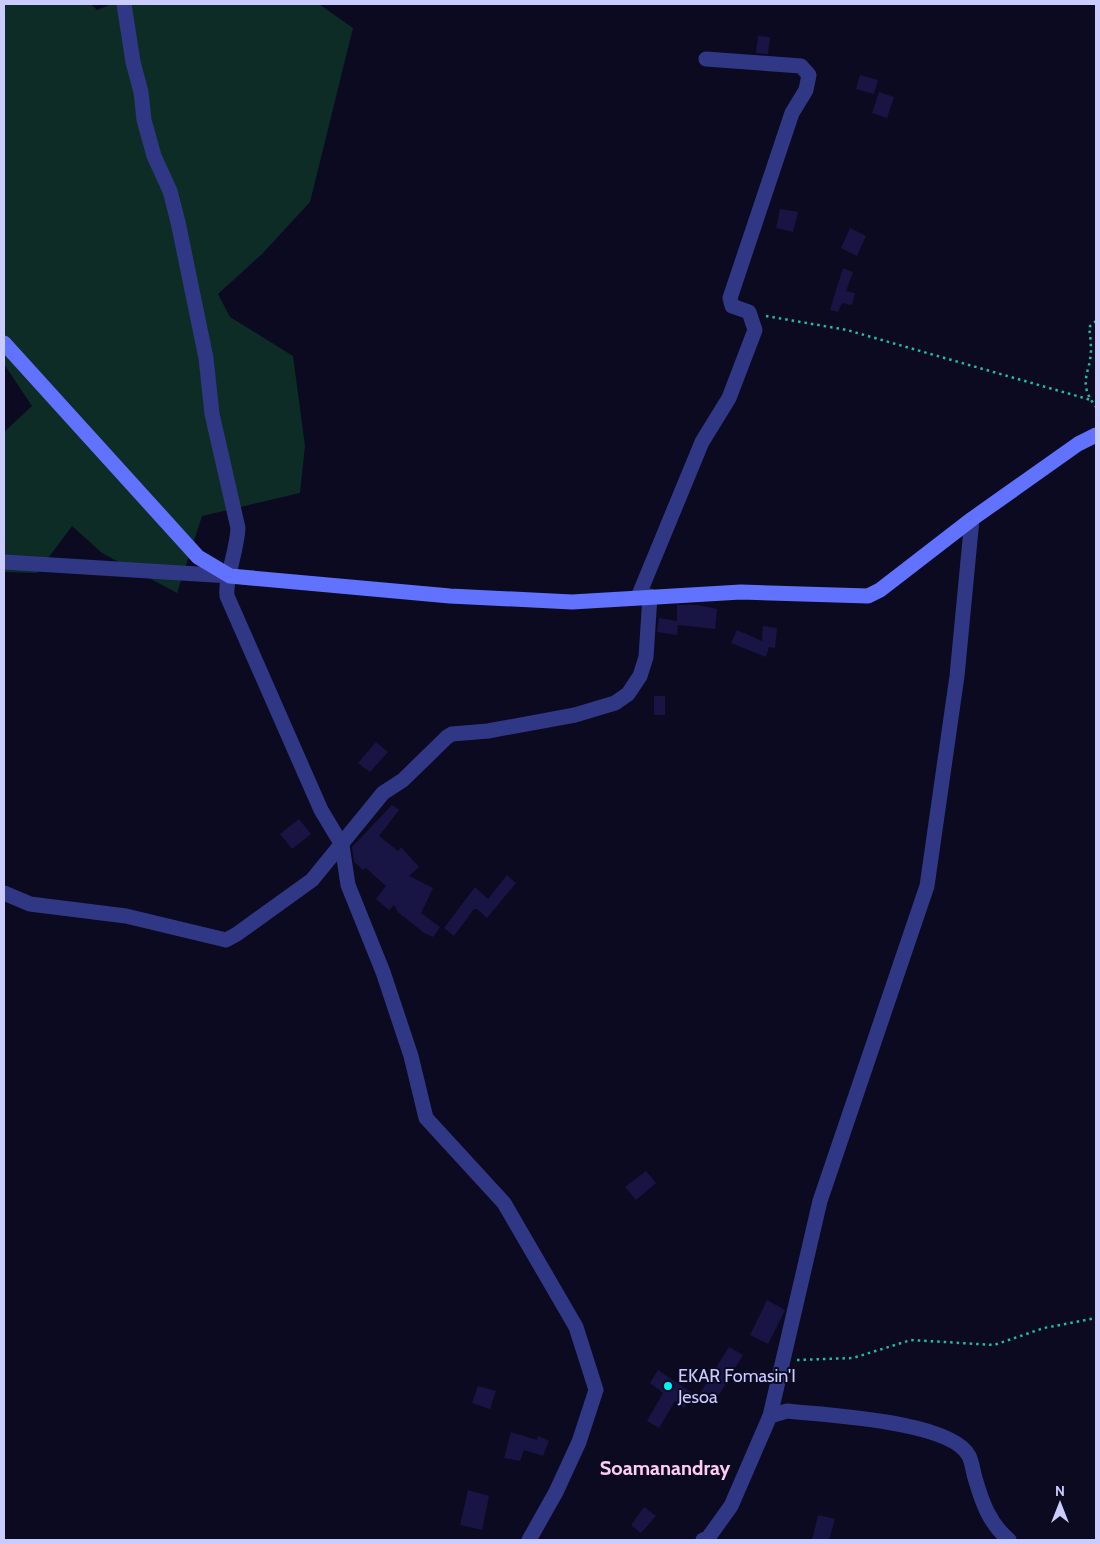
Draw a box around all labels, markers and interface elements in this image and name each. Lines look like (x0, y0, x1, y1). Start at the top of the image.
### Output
place label: EKAR Fomasin'I Jesoa (677, 1365, 796, 1408)
marker: EKAR Fomasin'I Jesoa (662, 1380, 674, 1392)
district label: Soamanandray (600, 1456, 731, 1480)
north arrow (1035, 1479, 1085, 1529)
text: N (1055, 1482, 1065, 1500)

